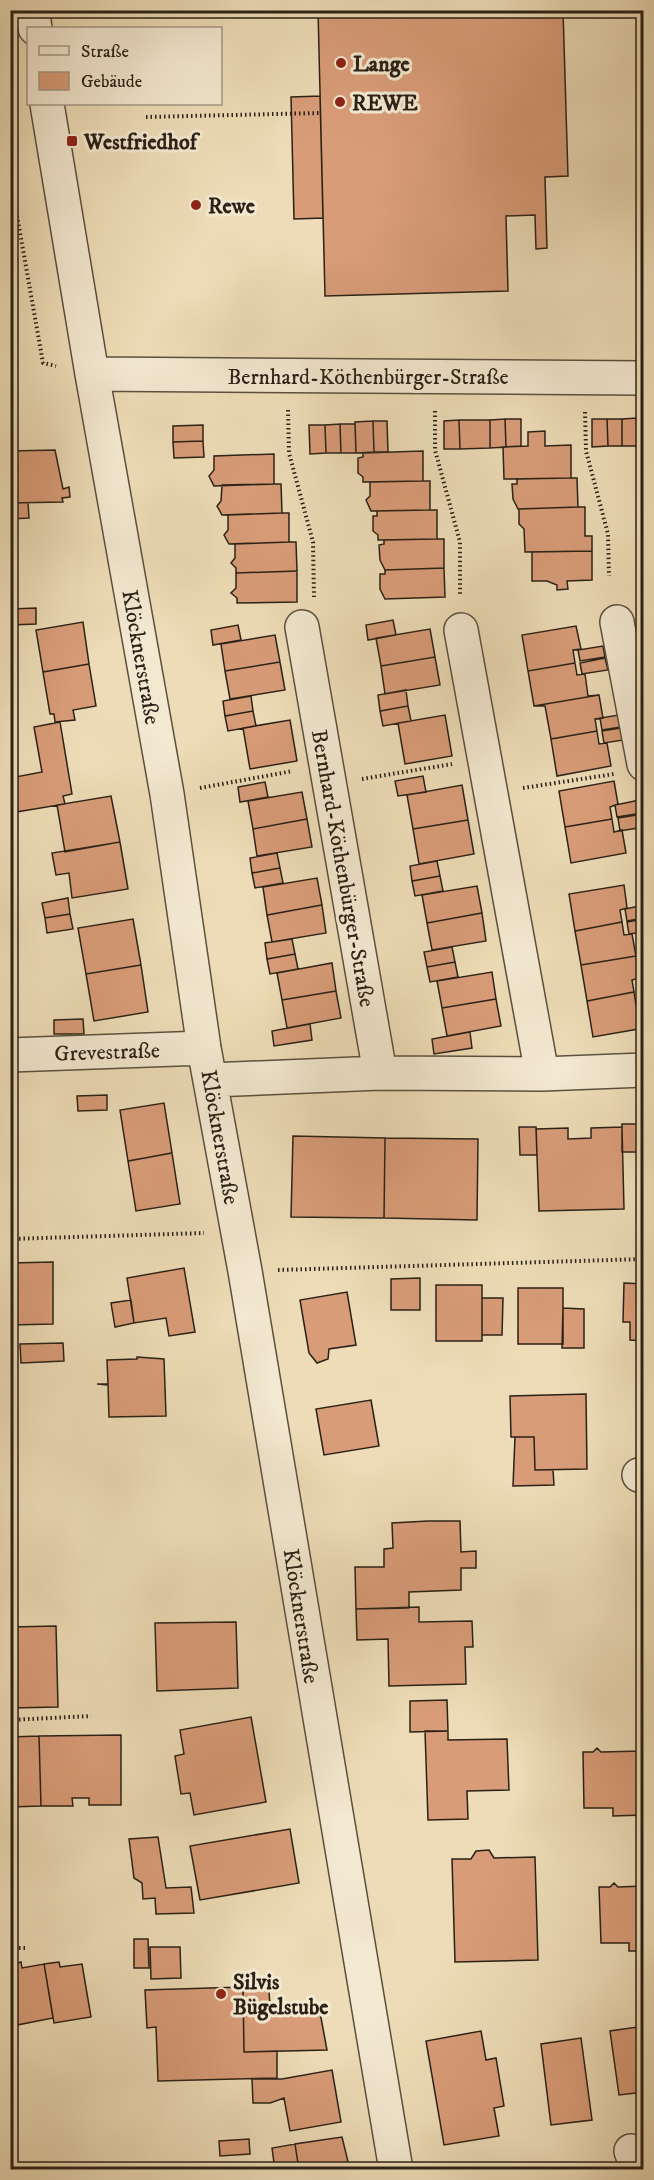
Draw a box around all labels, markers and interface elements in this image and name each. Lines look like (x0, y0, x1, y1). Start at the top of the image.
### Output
legend (27, 27, 222, 105)
text: Straße (81, 41, 129, 63)
place label: Lange (353, 51, 410, 78)
marker: Lange (334, 56, 348, 70)
text: Gebäude (81, 71, 142, 93)
place label: REWE (352, 90, 418, 117)
marker: REWE (333, 95, 347, 109)
place label: Westfriedhof (83, 129, 201, 156)
marker: Westfriedhof (65, 134, 79, 148)
place label: Rewe (208, 193, 255, 220)
marker: Rewe (189, 198, 203, 212)
street label: Bernhard-Köthenbürger-Straße (227, 364, 509, 391)
street label: Klöcknerstraße (115, 588, 166, 727)
street label: Bernhard-Köthenbürger-Straße (305, 727, 380, 1009)
street label: Grevestraße (54, 1037, 160, 1068)
street label: Klöcknerstraße (194, 1068, 245, 1207)
street label: Klöcknerstraße (277, 1547, 324, 1686)
place label: Silvis Bügelstube (233, 1969, 328, 2021)
marker: Silvis Bügelstube (214, 1987, 228, 2001)

